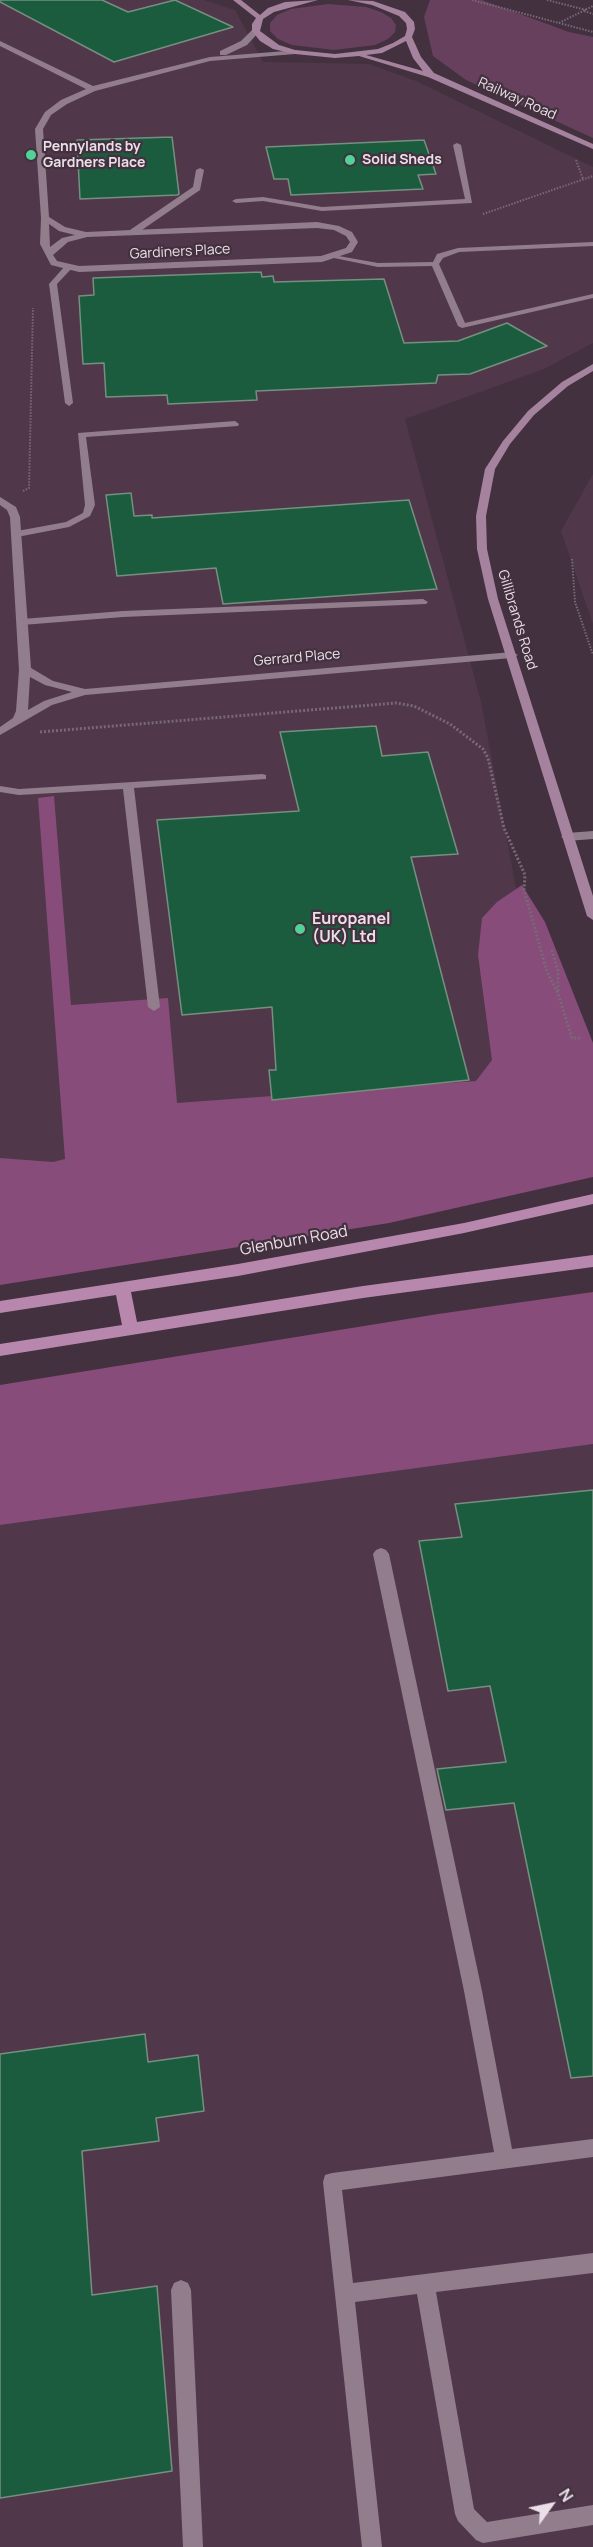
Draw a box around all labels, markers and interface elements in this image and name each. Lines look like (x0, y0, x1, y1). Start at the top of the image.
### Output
street label: Railway Road (475, 74, 559, 124)
place label: Pennylands by Gardners Place (43, 139, 145, 172)
marker: Pennylands by Gardners Place (24, 148, 38, 162)
place label: Solid Sheds (362, 152, 442, 168)
marker: Solid Sheds (343, 153, 357, 167)
street label: Gardiners Place (129, 241, 231, 263)
street label: Gillibrands Road (494, 568, 540, 672)
street label: Gerrard Place (253, 646, 341, 670)
place label: Europanel (UK) Ltd (312, 910, 391, 948)
marker: Europanel (UK) Ltd (293, 922, 307, 936)
street label: Glenburn Road (239, 1222, 349, 1260)
north arrow (521, 2475, 581, 2535)
text: N (554, 2484, 578, 2506)

